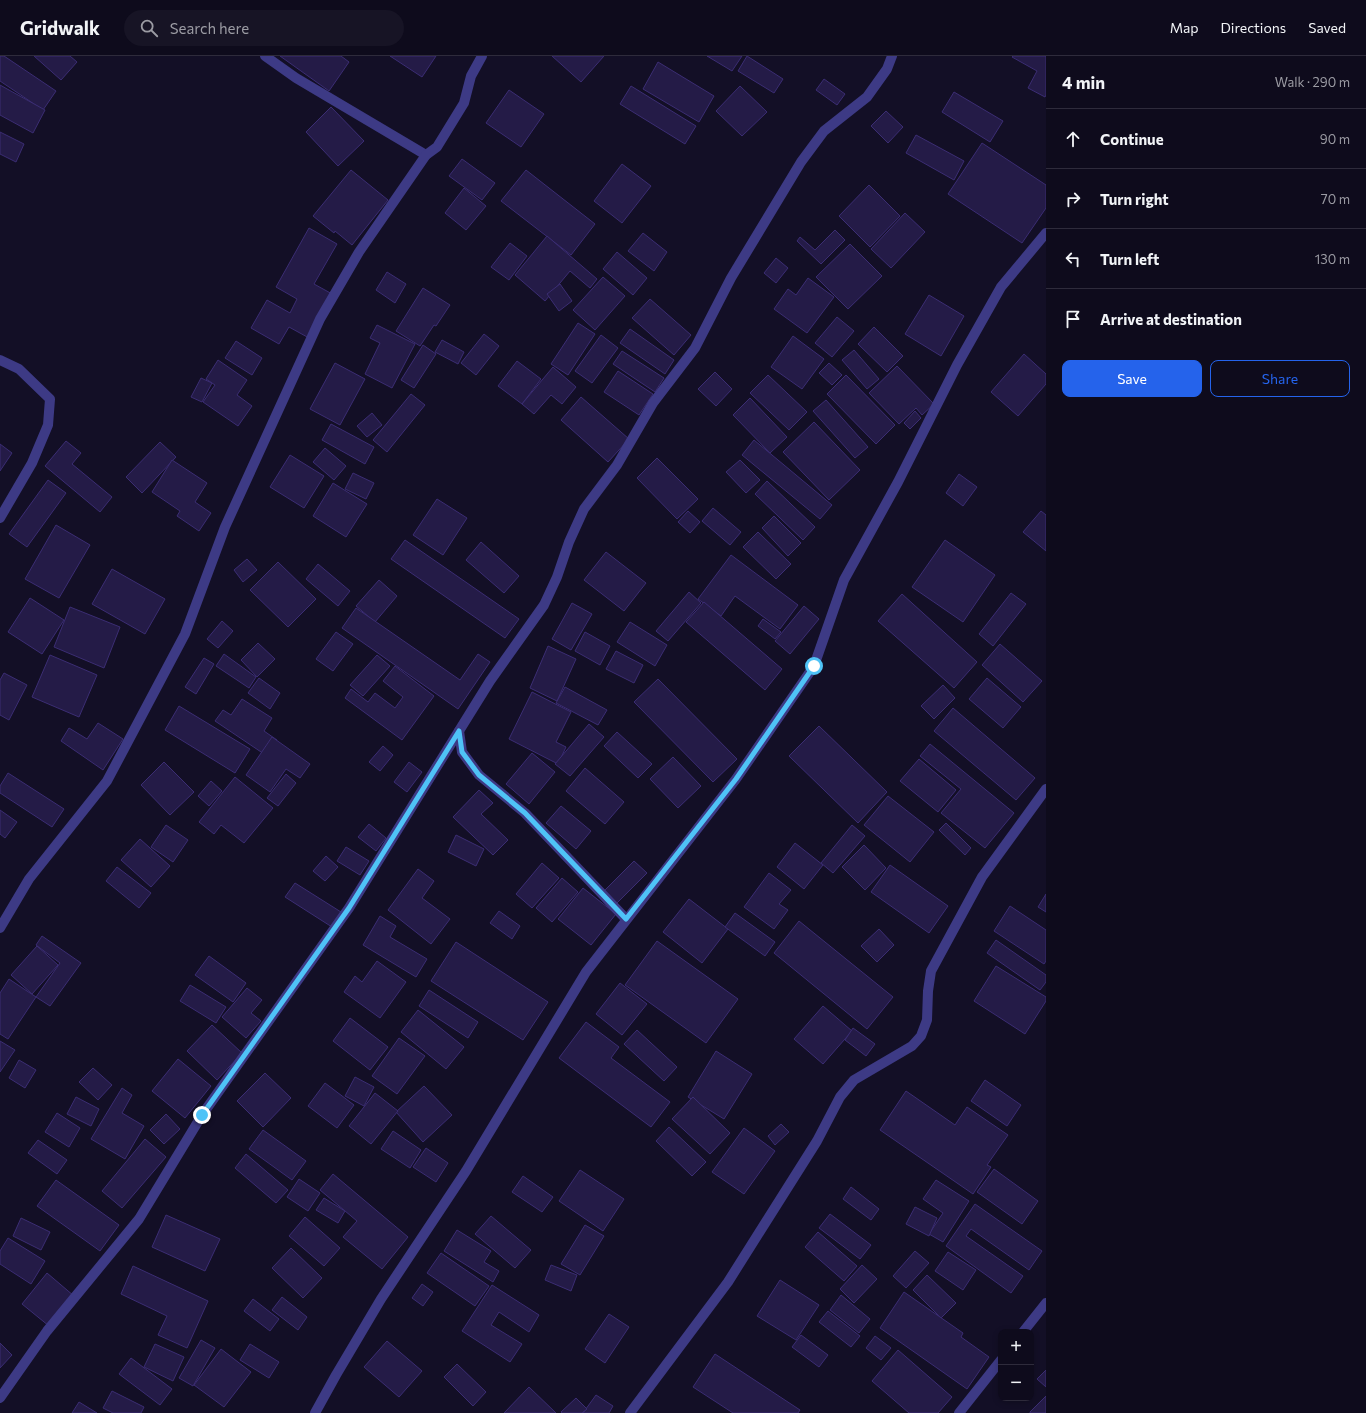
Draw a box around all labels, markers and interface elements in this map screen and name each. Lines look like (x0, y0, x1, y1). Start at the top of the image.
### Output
search box (124, 10, 404, 46)
text: Gridwalk (20, 16, 100, 39)
icon: search (138, 17, 160, 39)
text: Search here (170, 19, 249, 37)
text: Map (1170, 19, 1199, 36)
text: Directions (1221, 19, 1286, 36)
text: Saved (1308, 19, 1346, 36)
text: 4 min (1062, 72, 1105, 93)
text: Walk · 290 m (1275, 74, 1350, 90)
icon: ahead (1062, 128, 1084, 150)
text: Continue (1100, 130, 1164, 148)
text: 90 m (1320, 131, 1350, 147)
icon: right (1062, 188, 1084, 210)
text: Turn right (1100, 190, 1169, 208)
text: 70 m (1321, 191, 1350, 207)
icon: left (1062, 248, 1084, 270)
text: Turn left (1100, 250, 1159, 268)
text: 130 m (1315, 251, 1350, 267)
icon: arrive (1062, 308, 1084, 330)
text: Arrive at destination (1100, 310, 1242, 328)
button: Save (1062, 360, 1202, 397)
button: Share (1210, 360, 1350, 397)
route start (805, 657, 823, 675)
route end (193, 1106, 211, 1124)
map controls (998, 1329, 1034, 1401)
button: + (998, 1329, 1034, 1365)
button: − (998, 1365, 1034, 1401)

